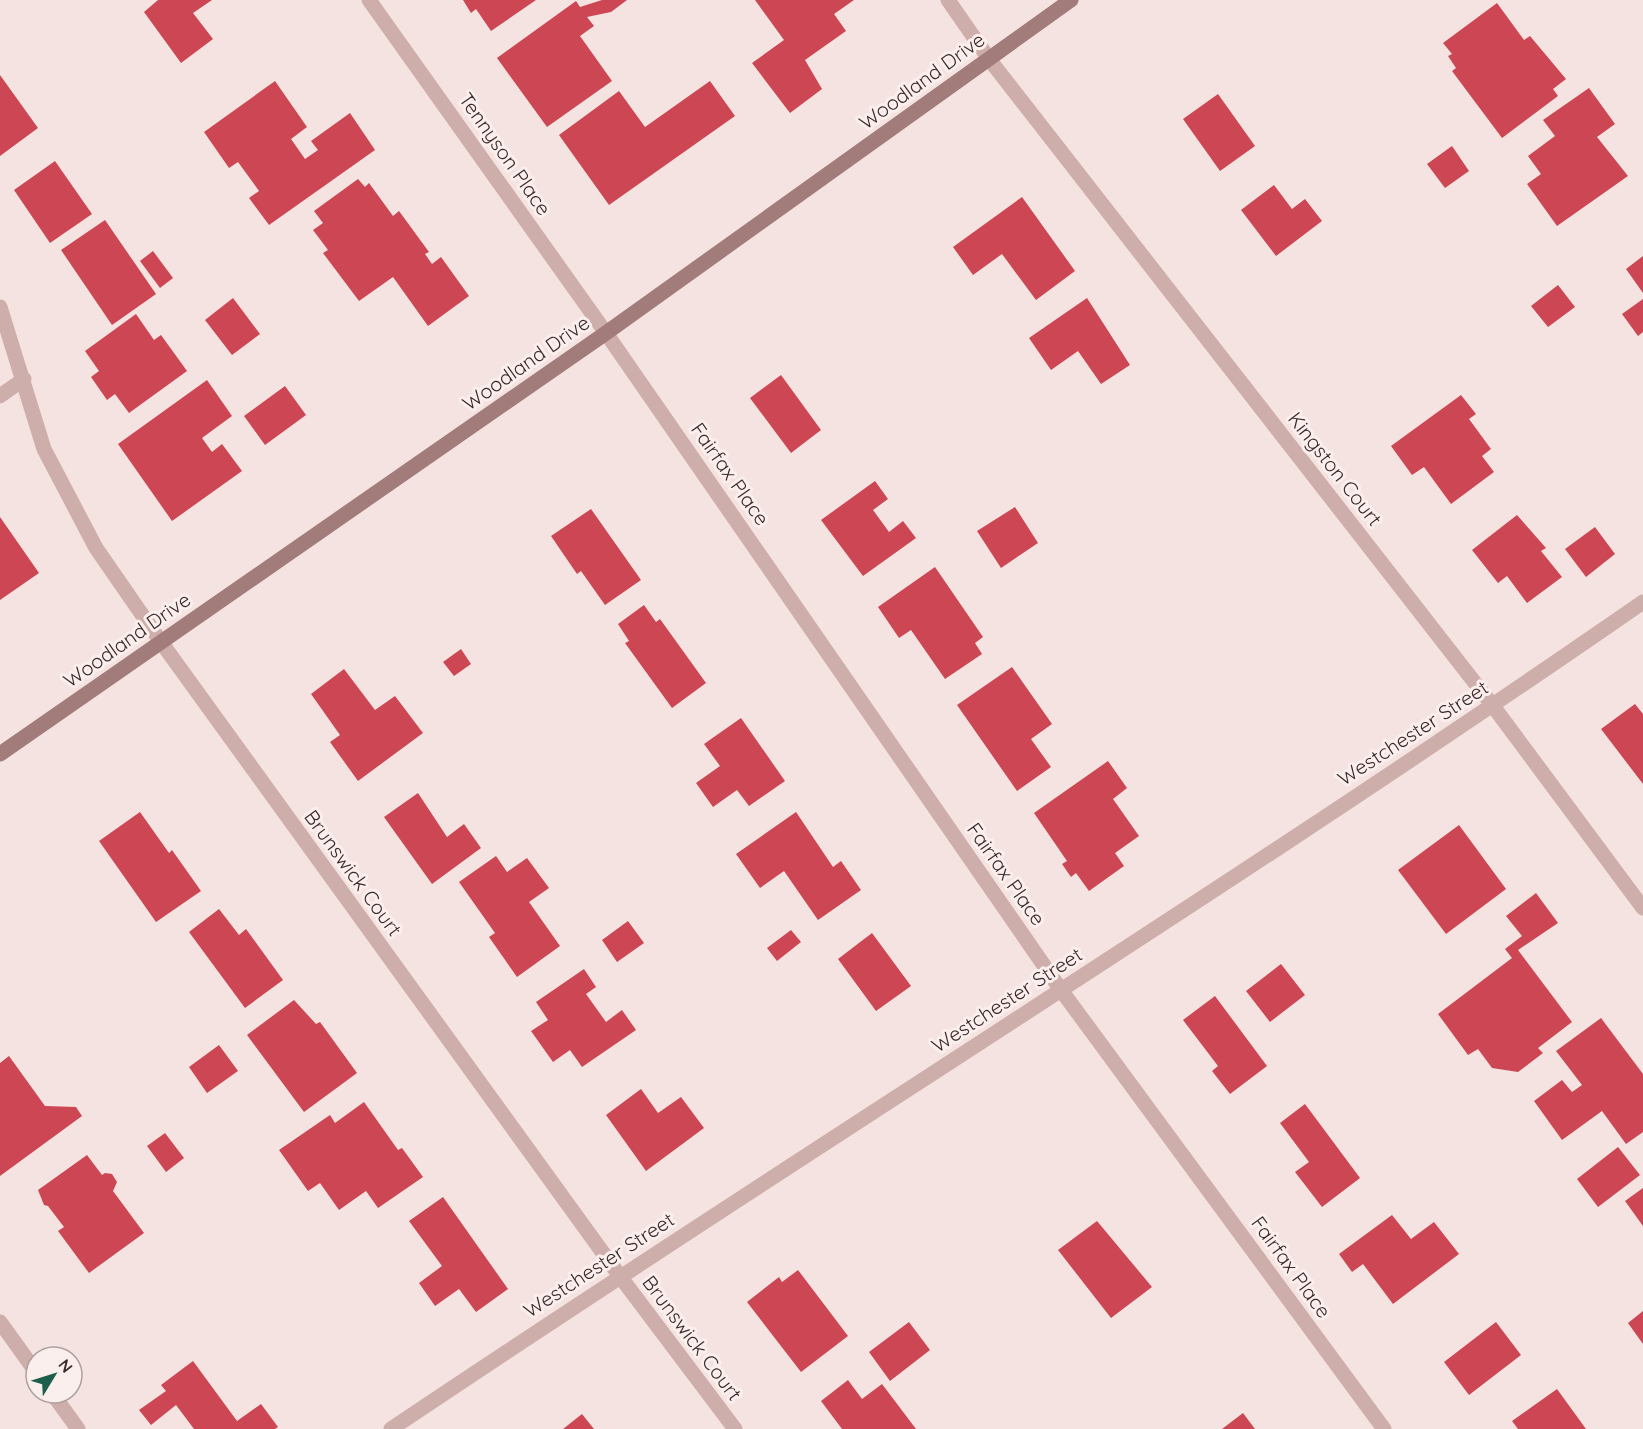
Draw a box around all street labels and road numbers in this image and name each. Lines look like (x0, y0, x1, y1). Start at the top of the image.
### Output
street label: Woodland Drive (854, 27, 989, 135)
street label: Tennyson Place (454, 88, 557, 220)
street label: Woodland Drive (457, 310, 594, 416)
street label: Kingston Court (1283, 407, 1388, 531)
street label: Fairfax Place (686, 417, 775, 530)
street label: Woodland Drive (58, 587, 195, 693)
street label: Westchester Street (1333, 674, 1493, 791)
street label: Brunswick Court (299, 805, 408, 941)
street label: Fairfax Place (962, 817, 1051, 930)
street label: Westchester Street (927, 941, 1087, 1058)
street label: Westchester Street (519, 1206, 679, 1323)
street label: Fairfax Place (1246, 1211, 1337, 1323)
street label: Brunswick Court (637, 1270, 748, 1405)

